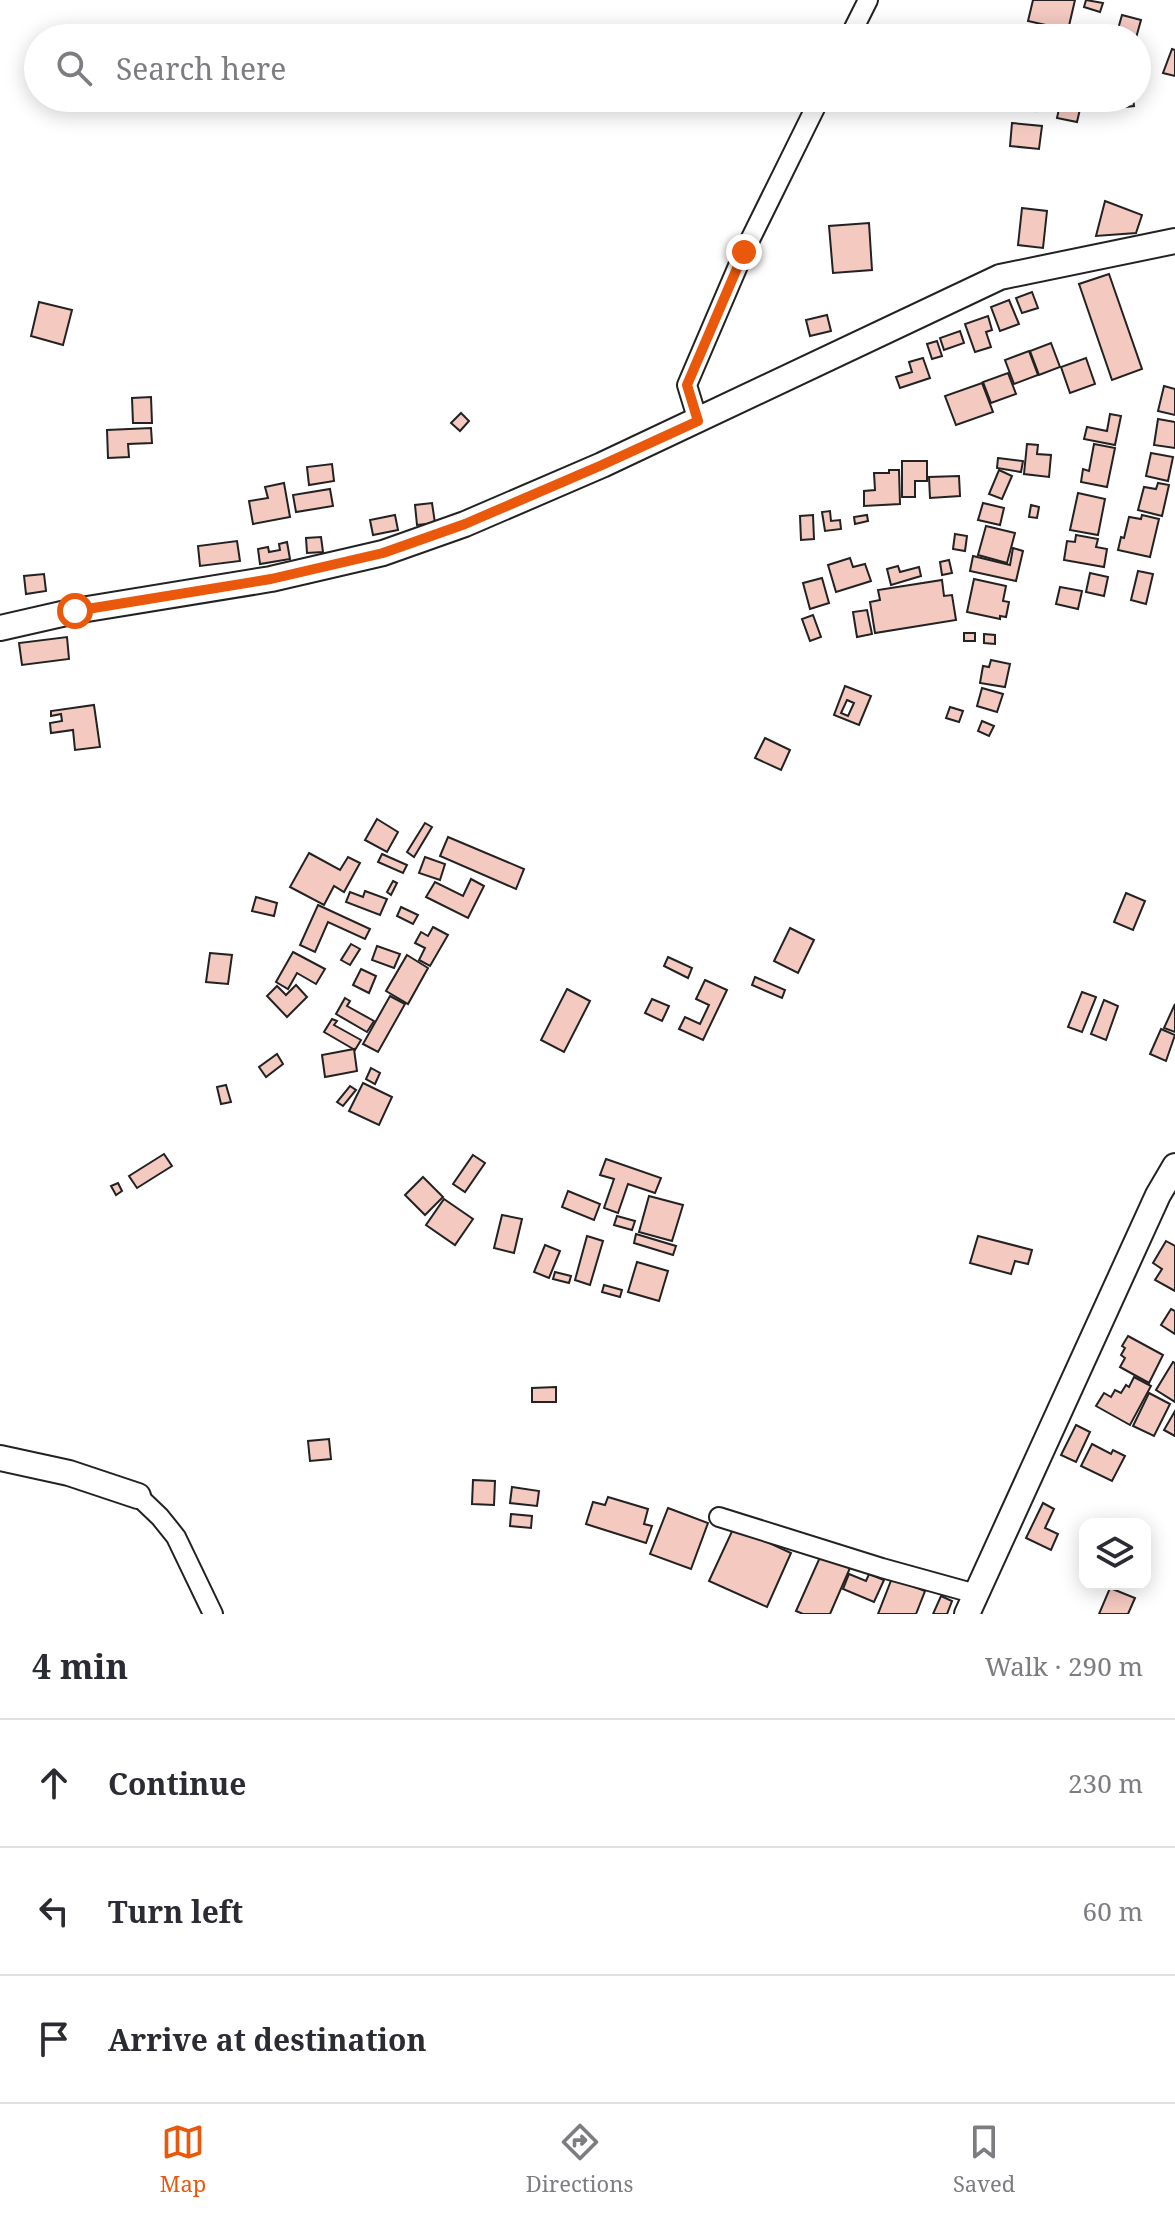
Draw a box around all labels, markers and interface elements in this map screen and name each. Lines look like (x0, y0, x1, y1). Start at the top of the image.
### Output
search box (24, 24, 1151, 112)
icon: search (52, 46, 96, 90)
text: Search here (116, 48, 286, 89)
route end (726, 234, 762, 270)
route start (57, 593, 93, 629)
map controls (1079, 1518, 1151, 1590)
button: layers (1079, 1518, 1151, 1590)
text: 4 min (32, 1643, 128, 1689)
text: Walk · 290 m (985, 1648, 1143, 1684)
icon: ahead (32, 1761, 76, 1805)
text: Continue (108, 1763, 246, 1804)
text: 230 m (1068, 1765, 1143, 1801)
icon: left (32, 1889, 76, 1933)
text: Turn left (108, 1891, 243, 1932)
text: 60 m (1083, 1893, 1143, 1929)
icon: arrive (32, 2017, 76, 2061)
text: Arrive at destination (108, 2019, 427, 2060)
tab: Map (160, 2120, 206, 2198)
tab: Directions (526, 2120, 633, 2198)
tab: Saved (953, 2120, 1015, 2198)

